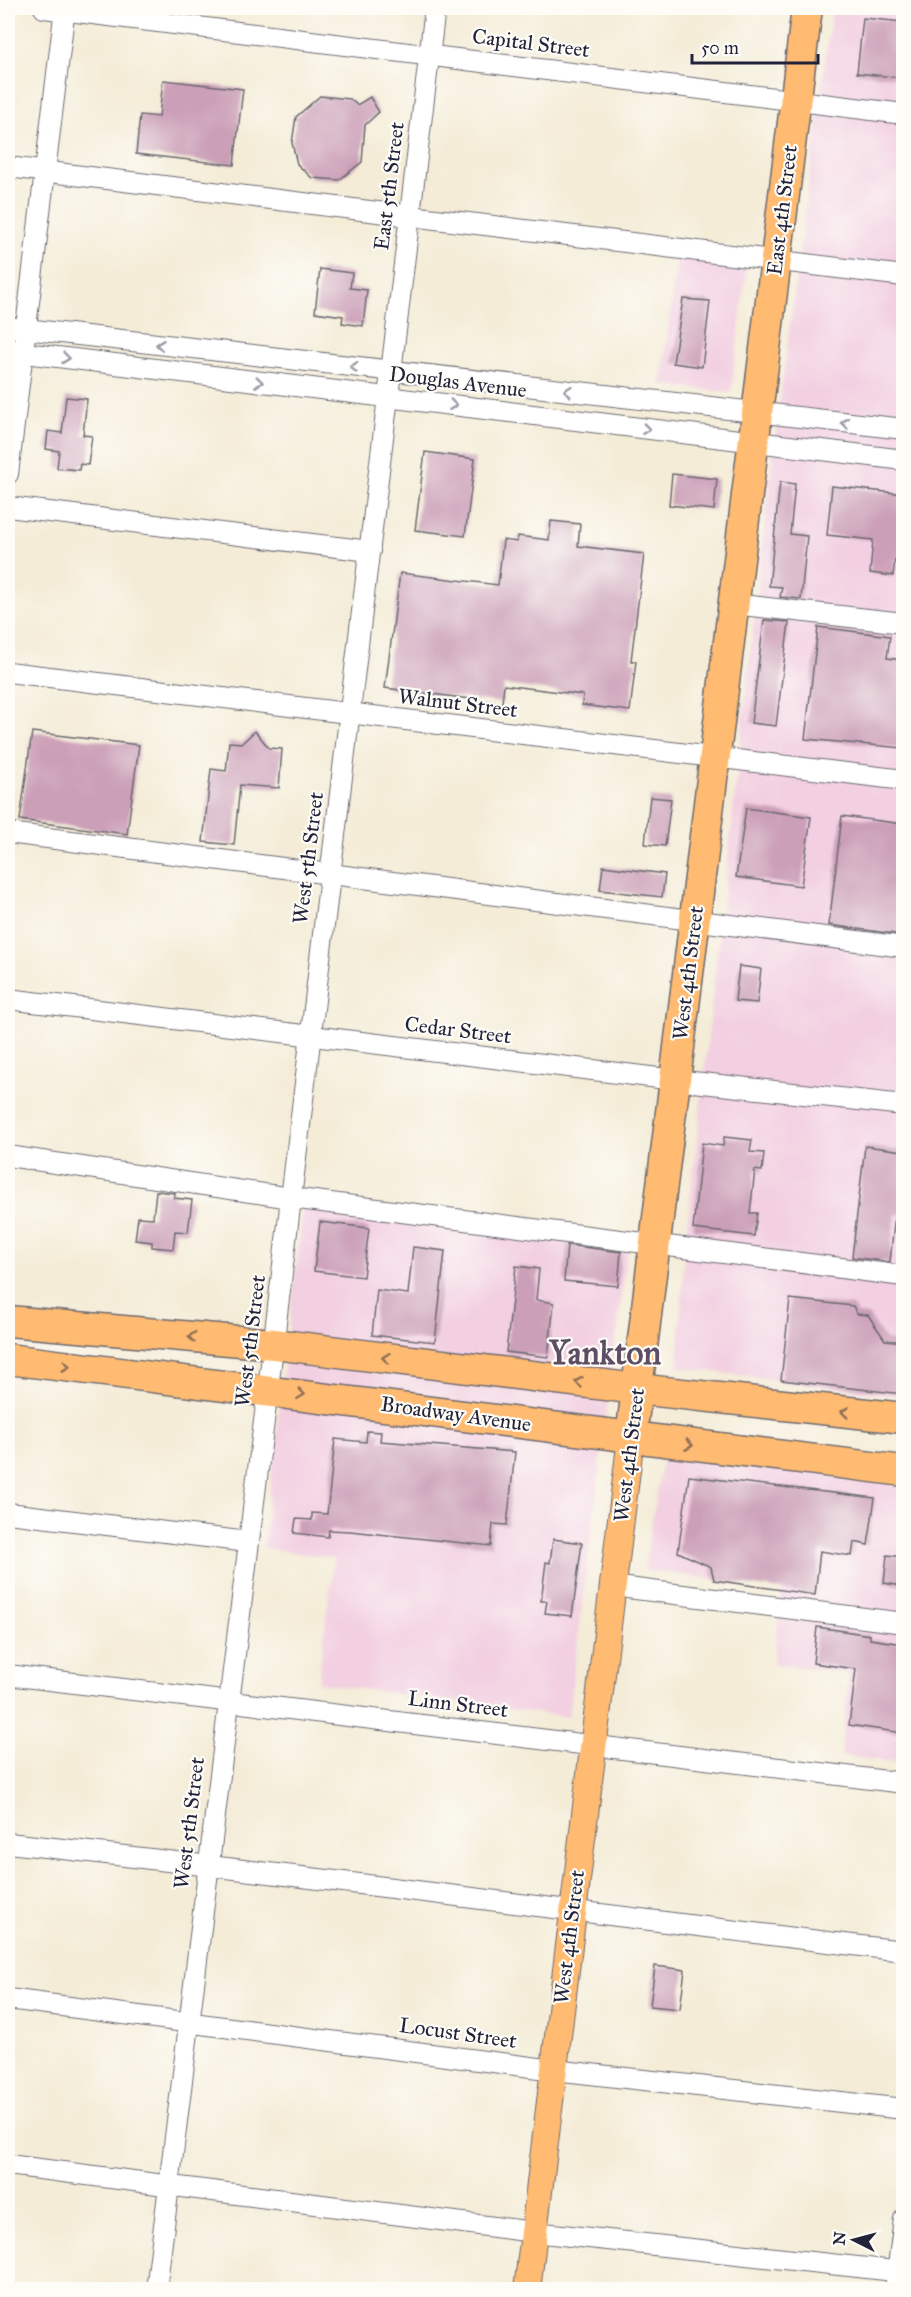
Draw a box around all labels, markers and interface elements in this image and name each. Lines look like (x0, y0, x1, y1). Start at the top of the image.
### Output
street label: Capital Street (471, 23, 592, 63)
scale bar (692, 27, 818, 65)
text: 50 m (701, 37, 739, 59)
street label: East 5th Street (368, 120, 410, 252)
street label: East 4th Street (761, 143, 803, 277)
one-way arrow (155, 339, 164, 351)
one-way arrow (61, 351, 70, 364)
one-way arrow (349, 361, 358, 373)
street label: Douglas Avenue (388, 361, 528, 403)
one-way arrow (255, 375, 264, 387)
one-way arrow (564, 385, 573, 398)
one-way arrow (448, 399, 457, 411)
one-way arrow (841, 417, 850, 429)
one-way arrow (642, 422, 651, 435)
street label: Walnut Street (397, 683, 520, 723)
street label: West 5th Street (287, 790, 329, 926)
street label: West 4th Street (667, 904, 709, 1042)
street label: Cedar Street (403, 1011, 513, 1049)
street label: West 5th Street (229, 1273, 271, 1409)
one-way arrow (187, 1331, 196, 1344)
district label: Yankton (549, 1333, 661, 1373)
one-way arrow (381, 1352, 390, 1364)
one-way arrow (61, 1359, 70, 1371)
one-way arrow (575, 1376, 584, 1388)
street label: West 4th Street (608, 1386, 650, 1524)
one-way arrow (296, 1387, 306, 1399)
street label: Broadway Avenue (379, 1391, 533, 1437)
one-way arrow (841, 1406, 850, 1419)
one-way arrow (685, 1438, 694, 1450)
street label: Linn Street (406, 1685, 510, 1723)
street label: West 5th Street (168, 1755, 210, 1891)
street label: West 4th Street (548, 1868, 590, 2006)
street label: Locust Street (398, 2012, 519, 2054)
north arrow (824, 2210, 884, 2270)
text: N (829, 2230, 850, 2246)

